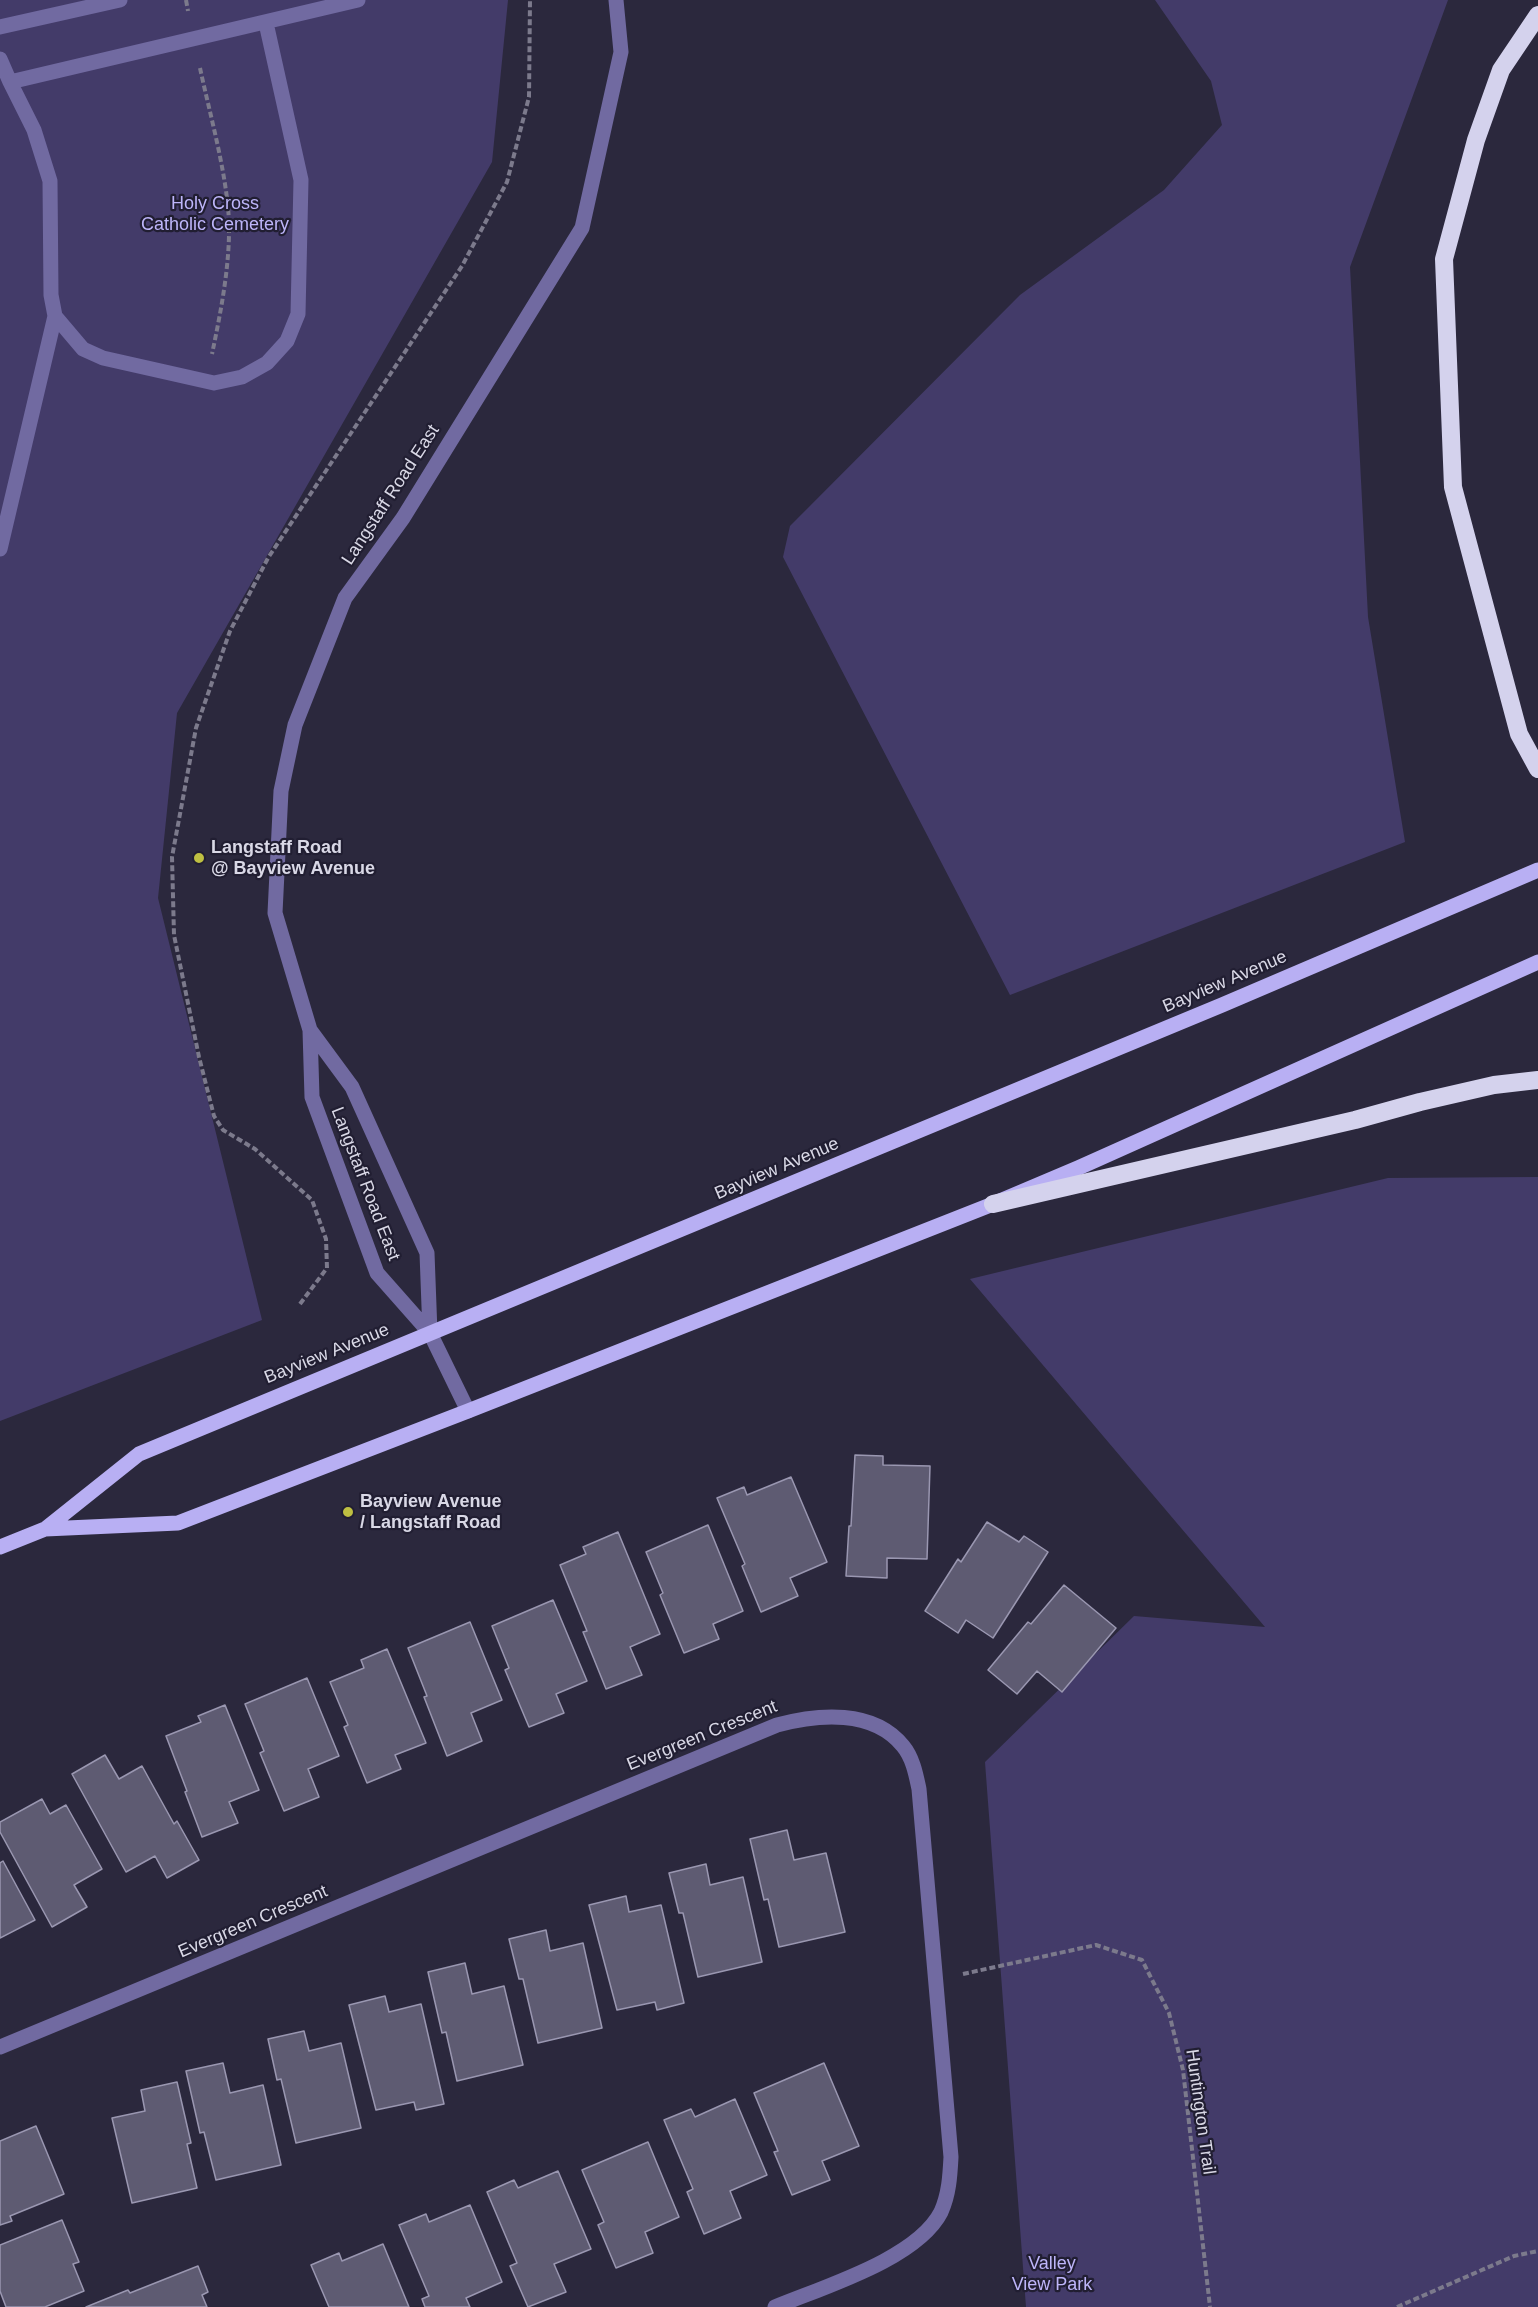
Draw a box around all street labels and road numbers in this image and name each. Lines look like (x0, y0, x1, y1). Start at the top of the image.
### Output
street label: Langstaff Road East (338, 421, 444, 569)
street label: Bayview Avenue (1160, 946, 1290, 1018)
street label: Langstaff Road East (326, 1104, 404, 1264)
street label: Bayview Avenue (712, 1133, 842, 1205)
street label: Bayview Avenue (261, 1319, 393, 1389)
street label: Evergreen Crescent (624, 1696, 780, 1776)
street label: Evergreen Crescent (175, 1881, 331, 1963)
street label: Huntington Trail (1181, 2048, 1219, 2176)

